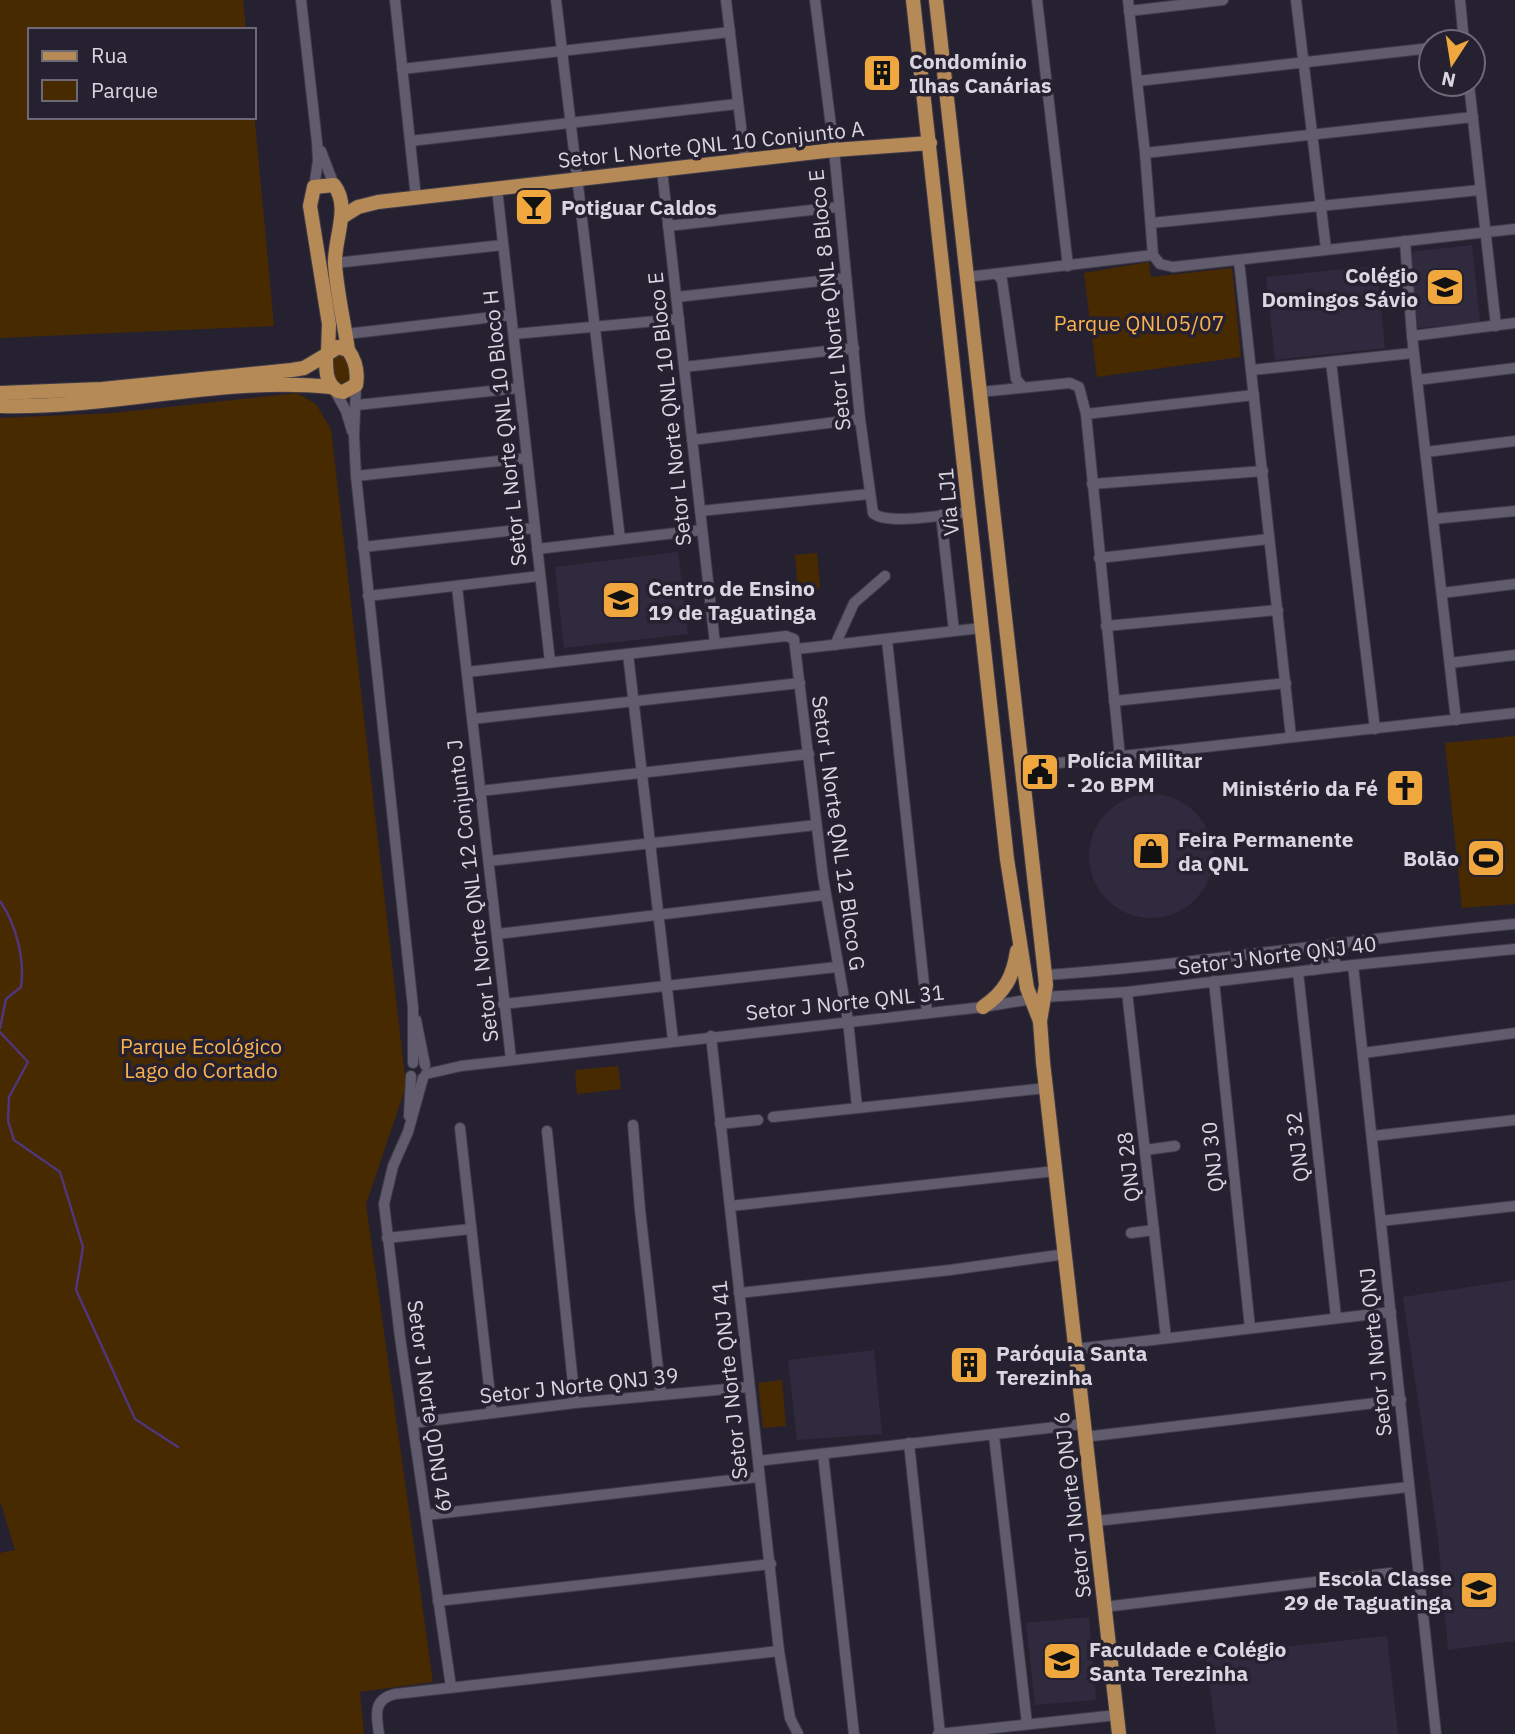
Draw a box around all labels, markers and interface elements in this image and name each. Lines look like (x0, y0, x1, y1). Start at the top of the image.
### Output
legend (28, 28, 256, 119)
north arrow (1417, 28, 1487, 98)
text: Rua (91, 41, 128, 69)
place label: Condomínio Ilhas Canárias (909, 47, 1052, 99)
building icon: Condomínio Ilhas Canárias (861, 52, 903, 94)
text: N (1439, 66, 1458, 93)
text: Parque (91, 76, 158, 104)
street label: Setor L Norte QNL 10 Conjunto A (557, 114, 865, 174)
street label: Setor L Norte QNL 8 Bloco E (801, 168, 857, 432)
bar icon: Potiguar Caldos (513, 186, 555, 228)
place label: Potiguar Caldos (561, 193, 717, 221)
place label: Colégio Domingos Sávio (1261, 261, 1418, 313)
school or university icon: Colégio Domingos Sávio (1424, 266, 1466, 308)
street label: Setor L Norte QNL 10 Bloco E (641, 271, 697, 547)
street label: Setor L Norte QNL 10 Bloco H (476, 288, 532, 568)
park label: Parque QNL05/07 (1054, 309, 1224, 337)
street label: Via LJ1 (931, 467, 965, 537)
place label: Centro de Ensino 19 de Taguatinga (648, 574, 816, 626)
school or university icon: Centro de Ensino 19 de Taguatinga (600, 579, 642, 621)
street label: Setor L Norte QNL 12 Bloco G (806, 694, 872, 972)
street label: Setor L Norte QNL 12 Conjunto J (440, 738, 504, 1044)
place label: Polícia Militar - 2o BPM (1067, 746, 1203, 798)
public building icon: Polícia Militar - 2o BPM (1019, 751, 1061, 793)
church icon: Ministério da Fé (1384, 767, 1426, 809)
place label: Ministério da Fé (1222, 774, 1378, 802)
place label: Feira Permanente da QNL (1178, 825, 1354, 877)
shop icon: Feira Permanente da QNL (1130, 830, 1172, 872)
sports icon: Bolão (1465, 837, 1507, 879)
place label: Bolão (1403, 844, 1459, 872)
street label: Setor J Norte QNJ 40 (1176, 929, 1378, 981)
street label: Setor J Norte QNL 31 (744, 978, 946, 1026)
park label: Parque Ecológico Lago do Cortado (120, 1032, 282, 1084)
street label: QNJ 32 (1279, 1110, 1315, 1184)
street label: QNJ 30 (1194, 1120, 1230, 1194)
street label: QNJ 28 (1110, 1130, 1146, 1204)
street label: Setor J Norte QNJ (1352, 1266, 1398, 1438)
street label: Setor J Norte QNJ 41 (705, 1279, 753, 1481)
street label: Setor J Norte QDNJ 49 (401, 1298, 459, 1514)
place label: Paróquia Santa Terezinha (996, 1339, 1147, 1391)
building icon: Paróquia Santa Terezinha (948, 1344, 990, 1386)
street label: Setor J Norte QNJ 39 (478, 1361, 680, 1409)
street label: Setor J Norte QNJ 6 (1047, 1410, 1097, 1600)
place label: Escola Classe 29 de Taguatinga (1284, 1564, 1452, 1616)
school or university icon: Escola Classe 29 de Taguatinga (1458, 1569, 1500, 1611)
place label: Faculdade e Colégio Santa Terezinha (1089, 1635, 1286, 1687)
school or university icon: Faculdade e Colégio Santa Terezinha (1041, 1640, 1083, 1682)

